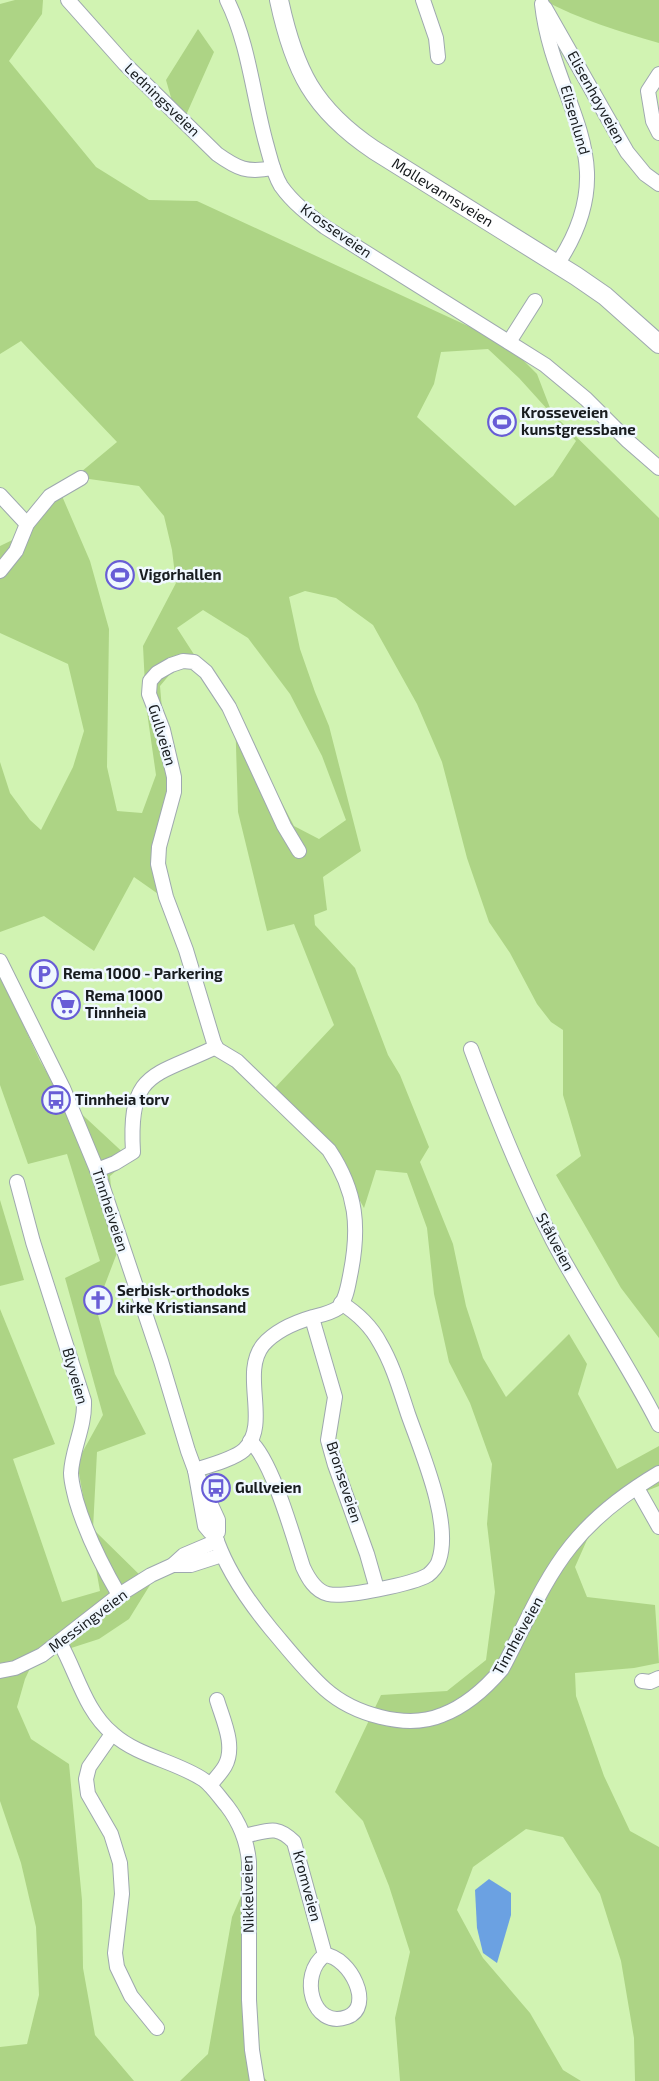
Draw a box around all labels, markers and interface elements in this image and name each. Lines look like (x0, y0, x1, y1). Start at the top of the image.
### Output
street label: Elisenhøyveien (564, 47, 630, 146)
street label: Ledningsveien (121, 59, 204, 140)
street label: Elisenlund (557, 83, 594, 156)
street label: Møllevannsveien (389, 153, 497, 230)
street label: Krosseveien (297, 199, 376, 261)
place label: Krosseveien kunstgressbane (521, 403, 636, 438)
sports icon: Krosseveien kunstgressbane (487, 407, 517, 437)
sports icon: Vigørhallen (105, 560, 135, 590)
place label: Vigørhallen (139, 565, 222, 583)
street label: Gullveien (145, 702, 181, 767)
parking icon: Rema 1000 - Parkering (29, 959, 59, 989)
place label: Rema 1000 - Parkering (63, 964, 223, 982)
place label: Rema 1000 Tinnheia (85, 986, 163, 1021)
supermarket icon: Rema 1000 Tinnheia (51, 990, 81, 1020)
bus stop icon: Tinnheia torv (41, 1085, 71, 1115)
place label: Tinnheia torv (75, 1090, 170, 1108)
street label: Tinnheiveien (89, 1166, 133, 1254)
street label: Stålveien (533, 1210, 579, 1273)
place label: Serbisk-orthodoks kirke Kristiansand (117, 1281, 249, 1316)
church icon: Serbisk-orthodoks kirke Kristiansand (83, 1285, 113, 1315)
street label: Blyveien (59, 1345, 93, 1406)
street label: Bronseveien (323, 1439, 367, 1525)
bus stop icon: Gullveien (201, 1473, 231, 1503)
place label: Gullveien (235, 1478, 302, 1496)
street label: Messingveien (45, 1585, 130, 1656)
street label: Tinnheiveien (488, 1593, 546, 1678)
street label: Kromveien (290, 1848, 326, 1923)
street label: Nikkelveien (237, 1855, 257, 1933)

